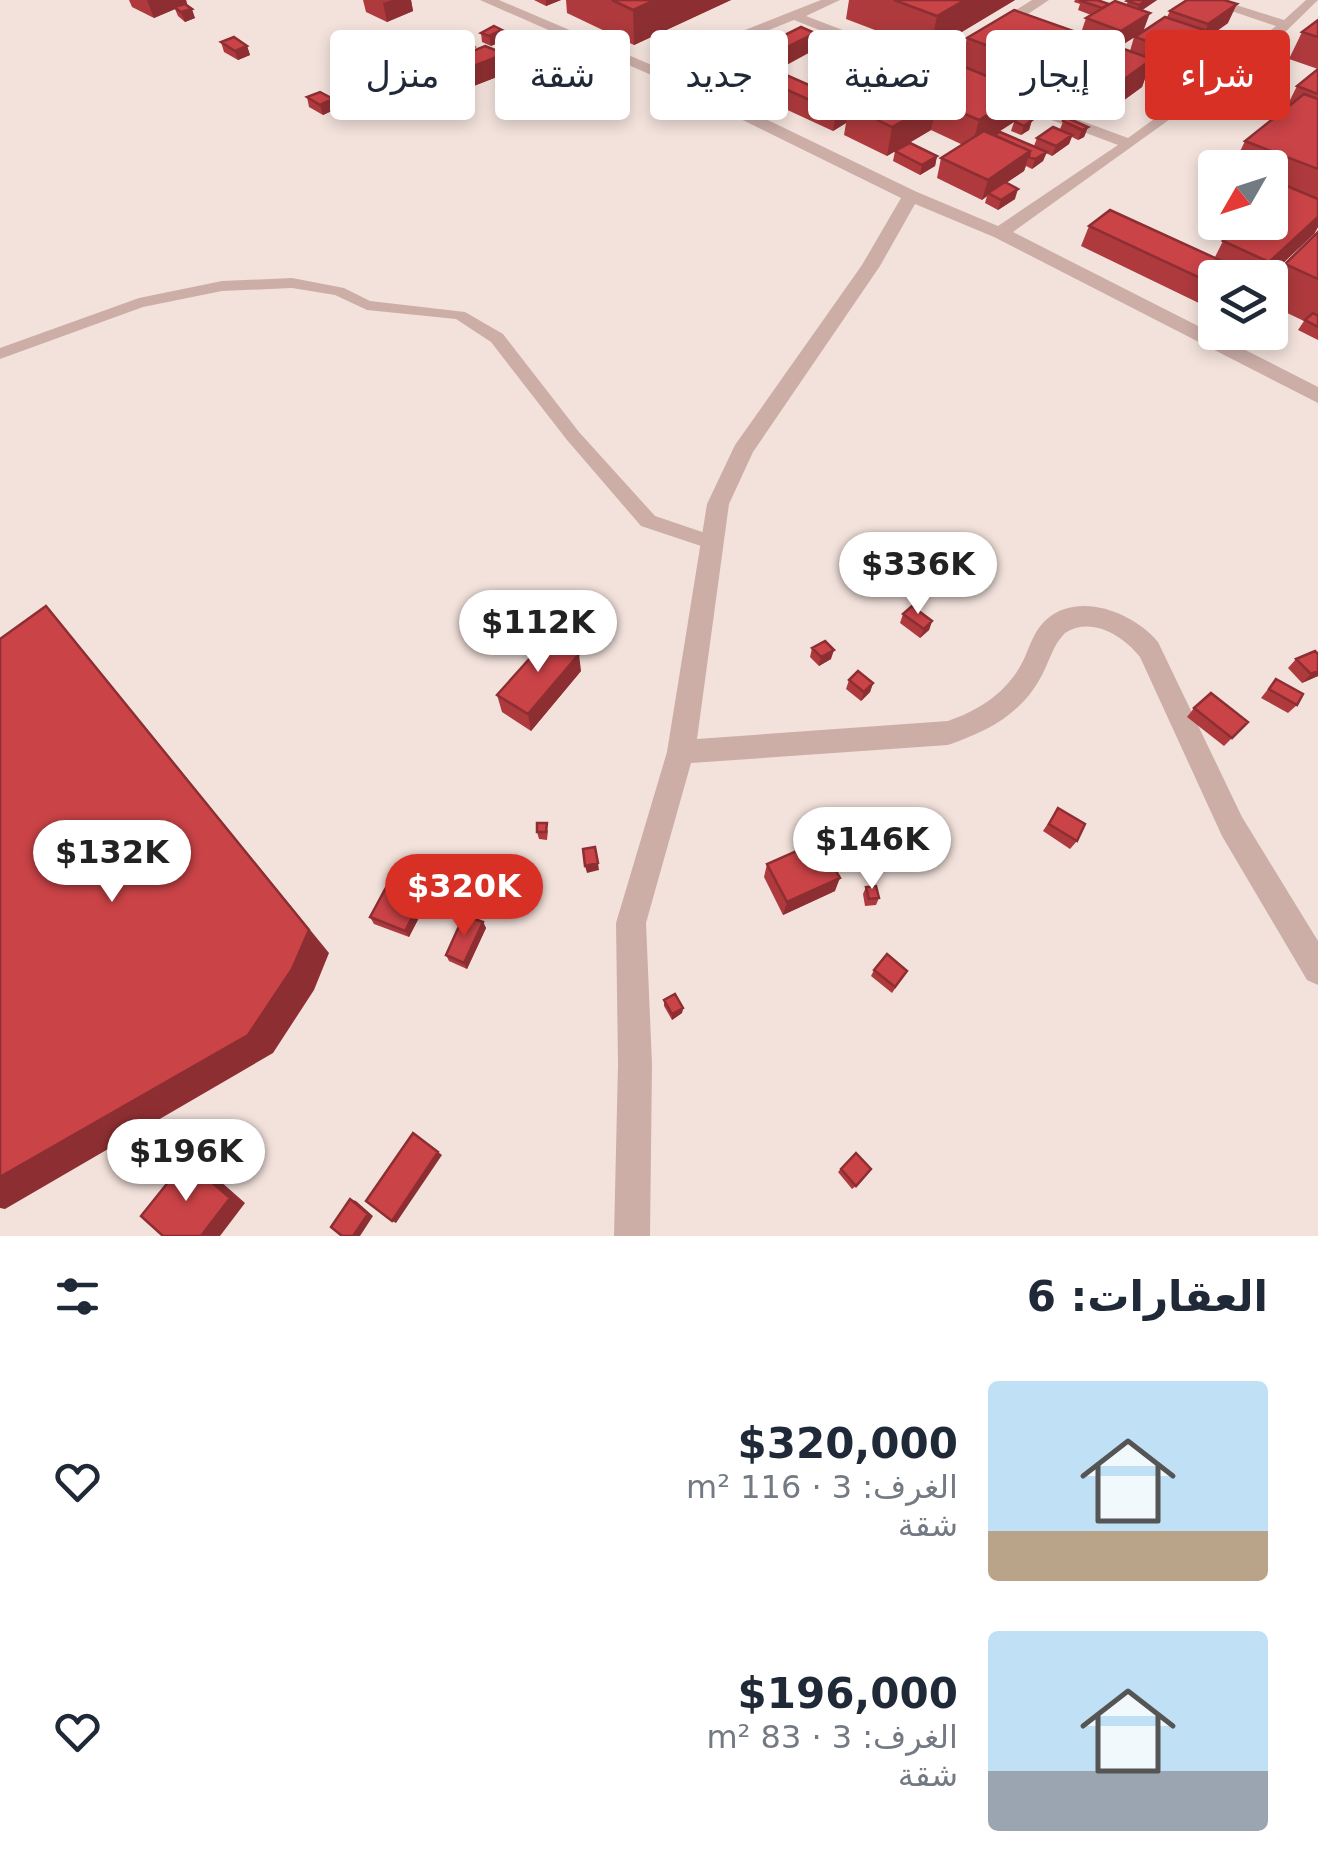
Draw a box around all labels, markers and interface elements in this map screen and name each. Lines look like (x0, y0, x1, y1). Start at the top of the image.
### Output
chip: منزل (330, 30, 475, 120)
chip: شقة (495, 30, 630, 120)
chip: جديد (650, 30, 788, 120)
chip: تصفية (808, 30, 966, 120)
chip: إيجار (986, 30, 1125, 120)
chip: شراء (1145, 30, 1290, 120)
north arrow (1198, 150, 1288, 240)
map controls (1198, 150, 1288, 350)
button: layers (1198, 260, 1288, 350)
pin: $336K (848, 532, 988, 617)
text: $336K (861, 545, 975, 583)
pin: $112K (468, 590, 608, 675)
text: $112K (481, 603, 595, 641)
pin: $146K (802, 807, 942, 892)
pin: $132K (42, 820, 182, 905)
text: $146K (815, 820, 929, 858)
text: $132K (55, 833, 169, 871)
pin: $320K (394, 854, 534, 939)
text: $320K (407, 867, 521, 905)
pin: $196K (116, 1119, 256, 1204)
text: $196K (129, 1132, 243, 1170)
icon: filters (50, 1269, 105, 1324)
text: العقارات: 6 (1027, 1272, 1268, 1321)
text: $320,000 (737, 1419, 958, 1468)
icon: home (1068, 1421, 1188, 1541)
icon: heart (50, 1454, 105, 1509)
text: الغرف: 3 · 116 m² (686, 1468, 958, 1506)
text: شقة (898, 1506, 958, 1544)
text: $196,000 (737, 1669, 958, 1718)
icon: home (1068, 1671, 1188, 1791)
icon: heart (50, 1704, 105, 1759)
text: الغرف: 3 · 83 m² (706, 1718, 958, 1756)
text: شقة (898, 1756, 958, 1794)

